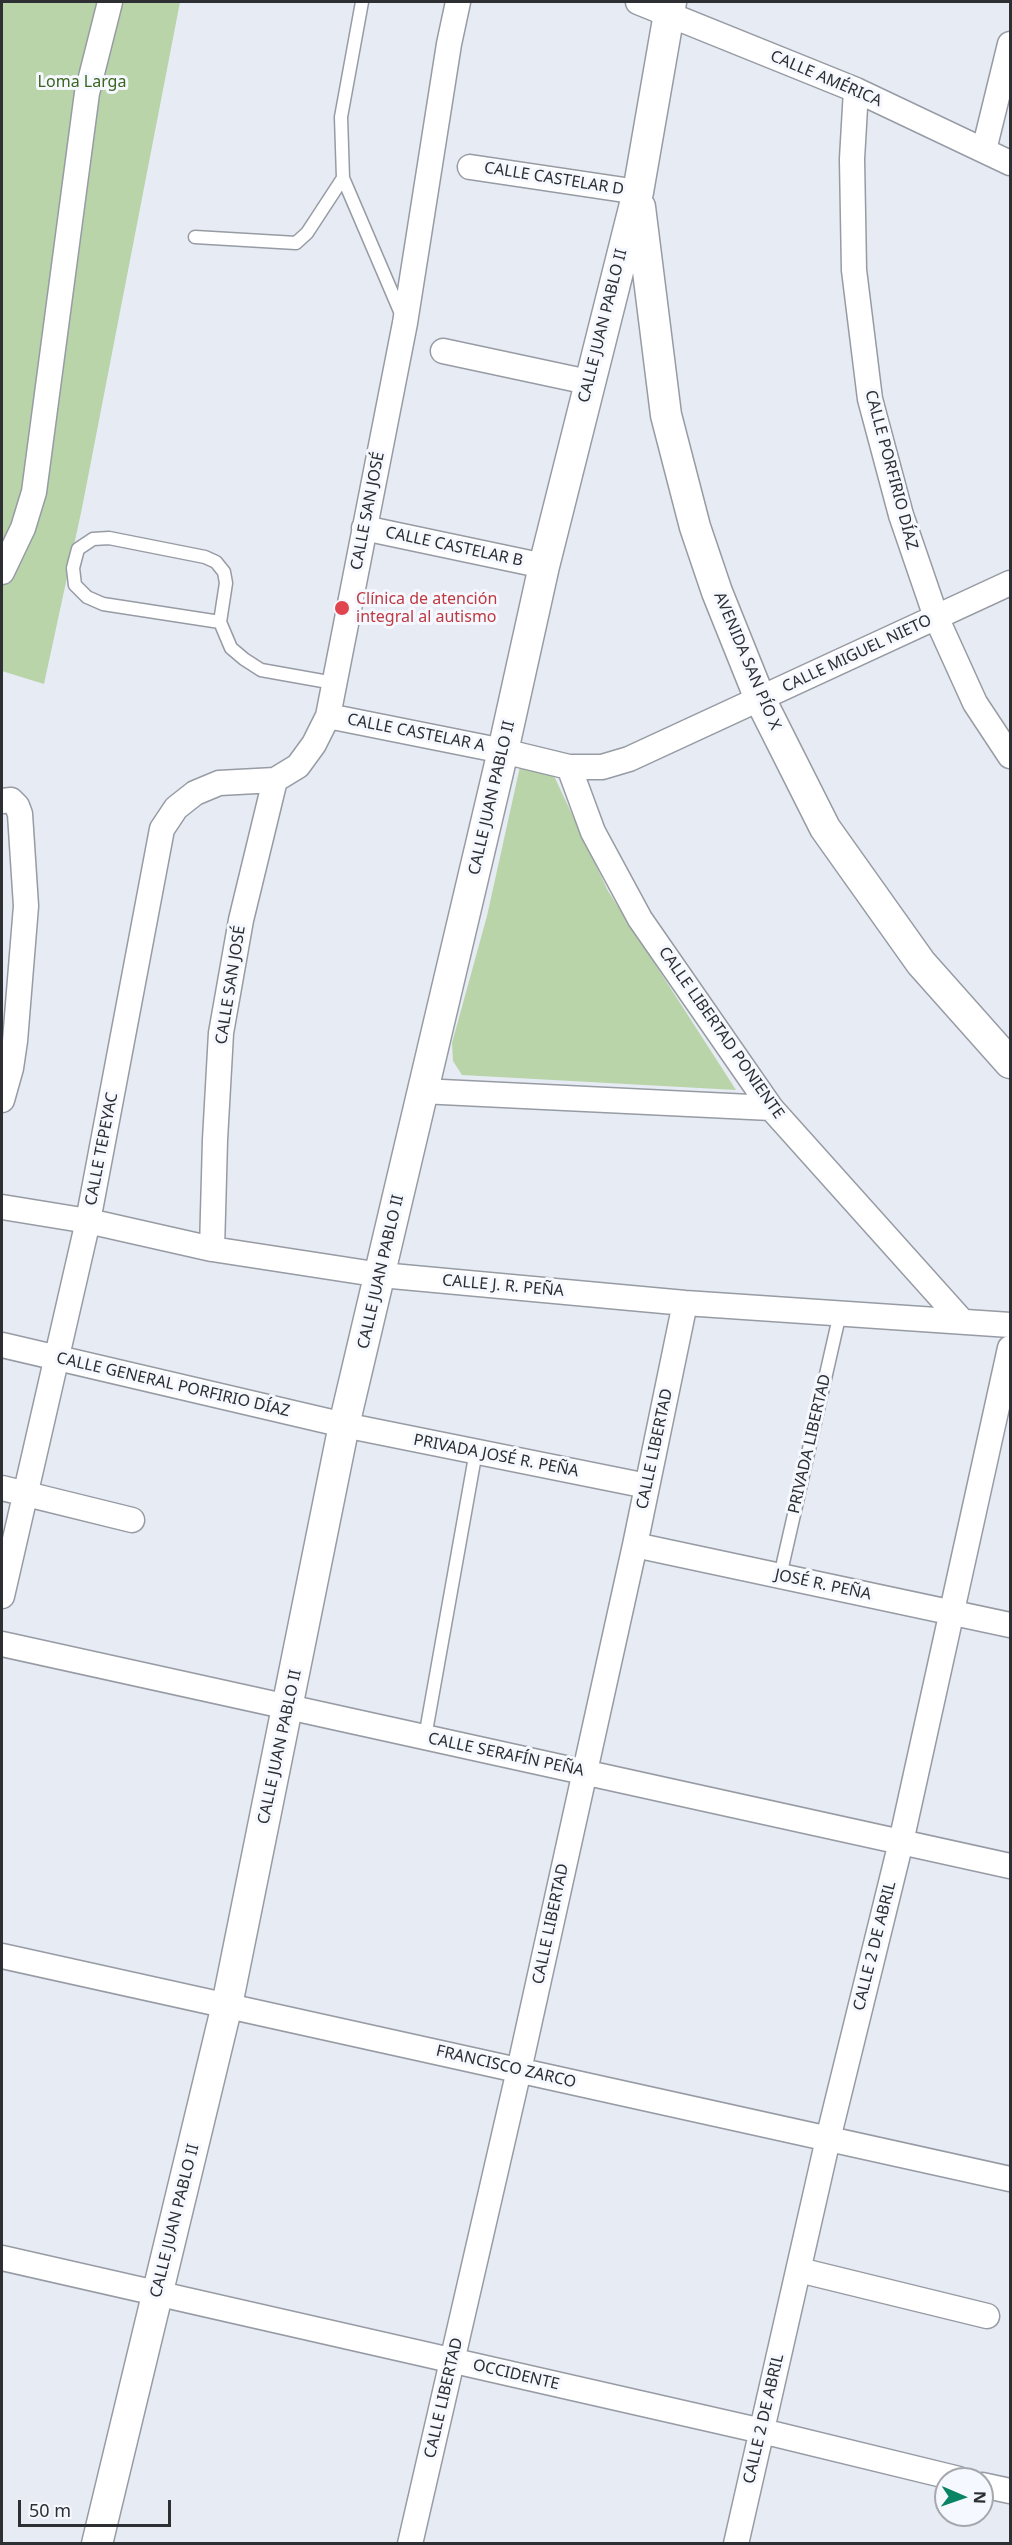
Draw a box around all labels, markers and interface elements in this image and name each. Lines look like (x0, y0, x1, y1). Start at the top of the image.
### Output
street label: CALLE AMÉRICA (767, 47, 885, 111)
park label: Loma Larga (38, 72, 126, 92)
street label: CALLE CASTELAR D (483, 158, 625, 200)
street label: CALLE JUAN PABLO II (575, 247, 631, 405)
street label: CALLE PORFIRIO DÍAZ (860, 388, 922, 552)
street label: CALLE SAN JOSÉ (347, 450, 389, 572)
street label: CALLE CASTELAR B (383, 523, 525, 571)
place label: Clínica de atención integral al autismo (356, 589, 497, 627)
street label: AVENIDA SAN PÍO X (709, 589, 785, 733)
marker: Clínica de atención integral al autismo (333, 599, 351, 617)
street label: CALLE MIGUEL NIETO (779, 611, 935, 697)
street label: CALLE CASTELAR A (345, 710, 487, 756)
street label: CALLE JUAN PABLO II (465, 719, 519, 877)
street label: CALLE SAN JOSÉ (212, 924, 250, 1046)
street label: CALLE LIBERTAD PONIENTE (654, 943, 788, 1123)
street label: CALLE TEPEYAC (82, 1091, 122, 1207)
street label: CALLE JUAN PABLO II (354, 1193, 408, 1351)
street label: CALLE J. R. PEÑA (441, 1271, 565, 1301)
street label: CALLE GENERAL PORFIRIO DÍAZ (54, 1349, 292, 1421)
street label: PRIVADA LIBERTAD (785, 1372, 835, 1516)
street label: CALLE LIBERTAD (633, 1387, 677, 1511)
street label: PRIVADA JOSÉ R. PEÑA (412, 1431, 580, 1481)
street label: JOSÉ R. PEÑA (773, 1565, 873, 1605)
street label: CALLE JUAN PABLO II (254, 1668, 306, 1826)
street label: CALLE SERAFÍN PEÑA (426, 1729, 586, 1781)
street label: CALLE LIBERTAD (529, 1862, 573, 1986)
street label: CALLE 2 DE ABRIL (850, 1879, 900, 2013)
street label: FRANCISCO ZARCO (434, 2042, 578, 2092)
street label: CALLE JUAN PABLO II (147, 2142, 203, 2300)
street label: CALLE LIBERTAD (421, 2336, 467, 2460)
street label: CALLE 2 DE ABRIL (740, 2352, 788, 2486)
street label: OCCIDENTE (471, 2356, 561, 2394)
north arrow (934, 2467, 994, 2527)
scale bar (21, 2488, 174, 2526)
text: N (969, 2491, 991, 2504)
text: 50 m (29, 2498, 71, 2522)

